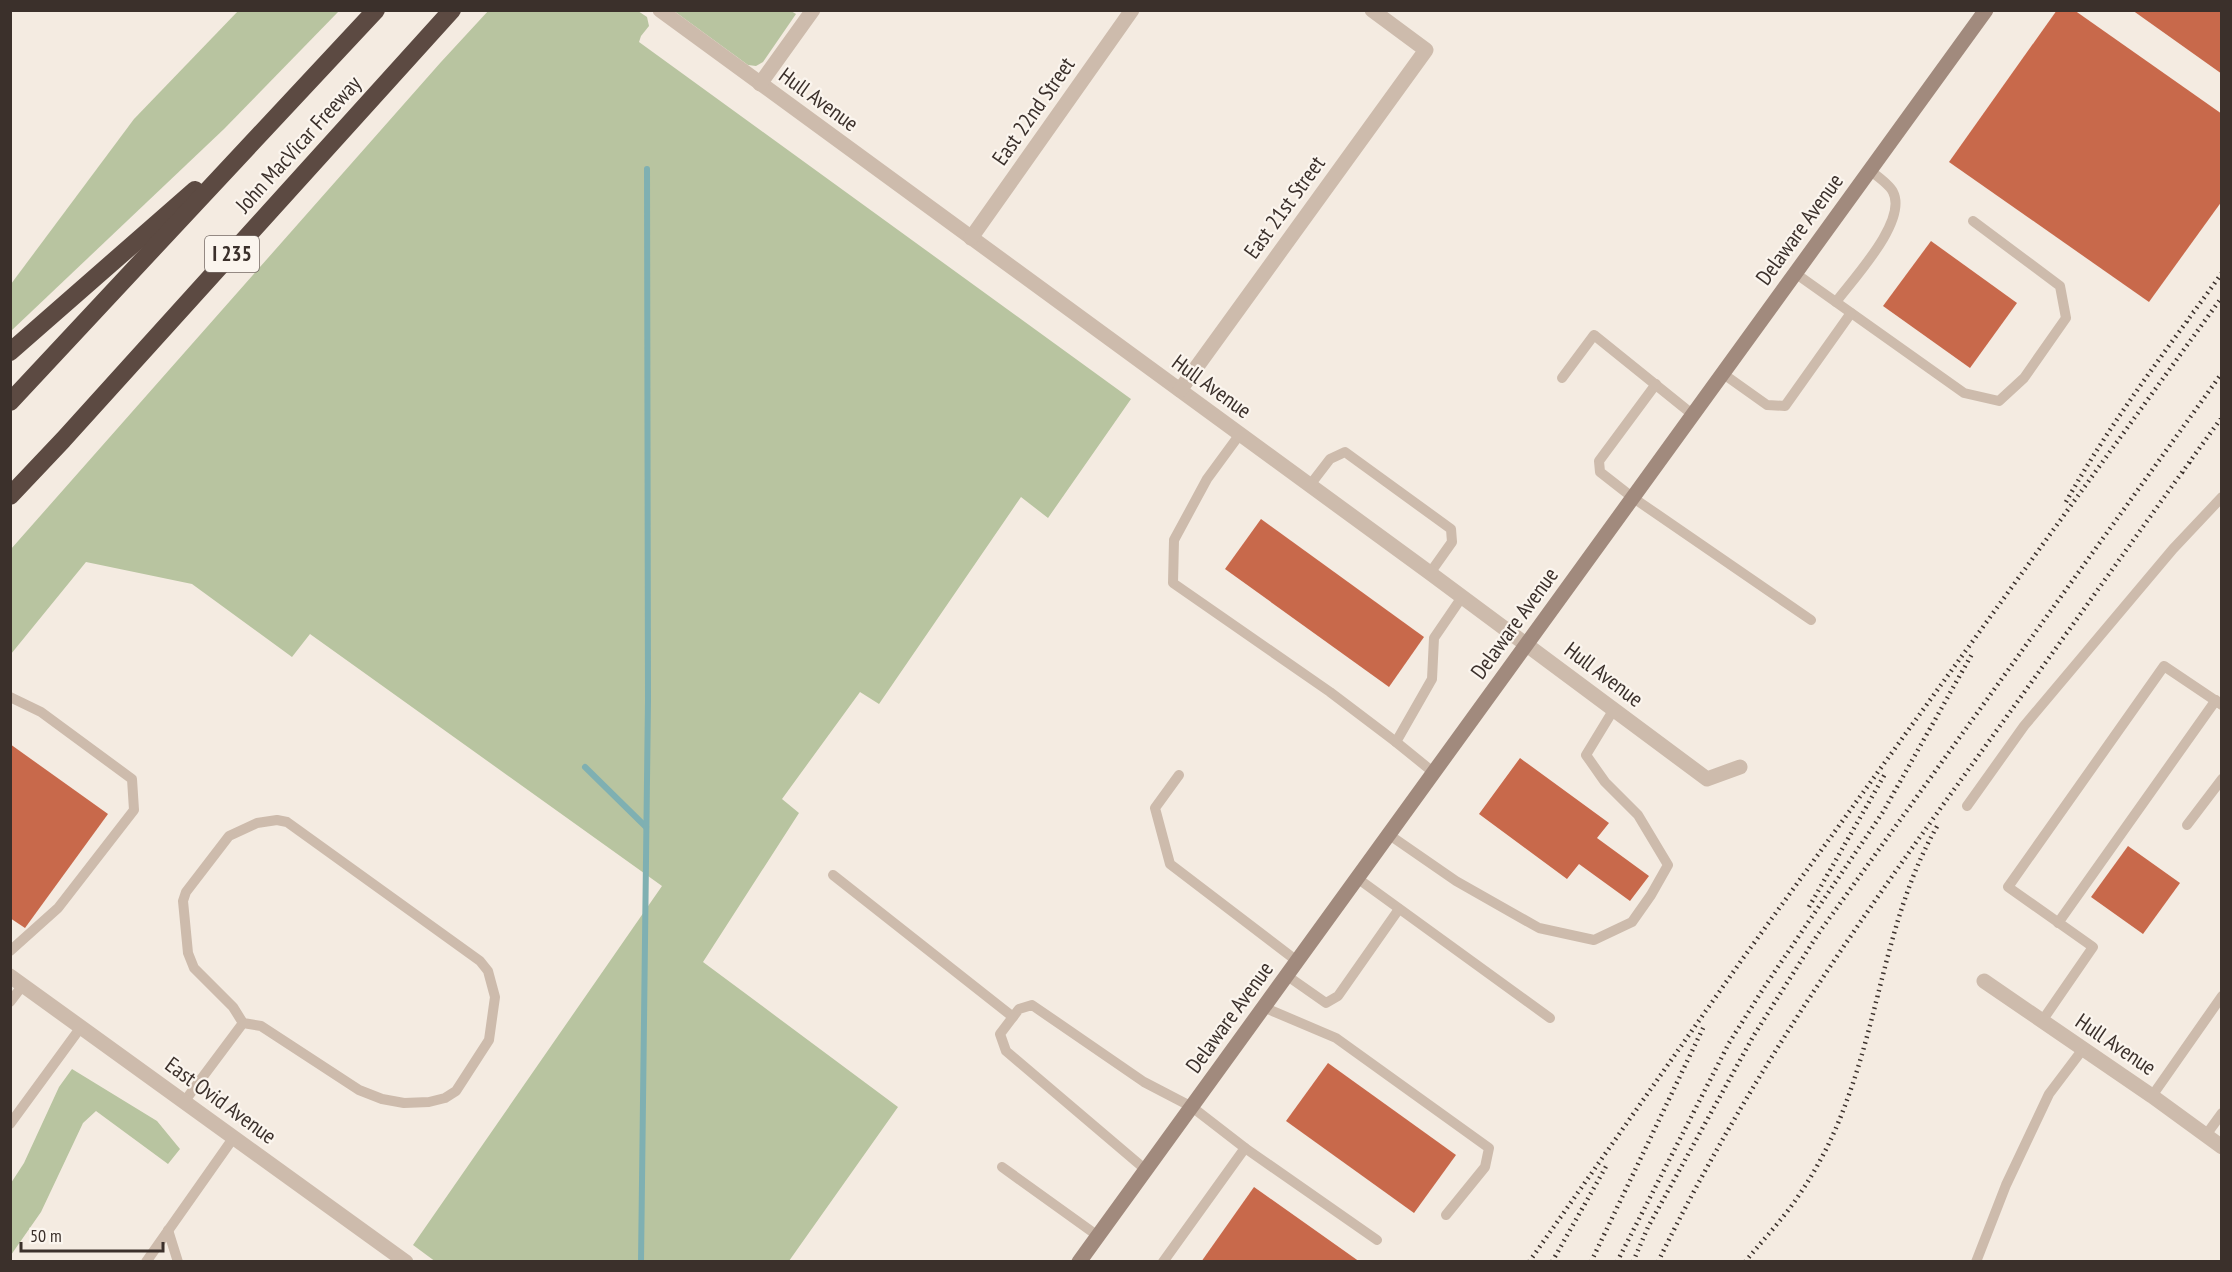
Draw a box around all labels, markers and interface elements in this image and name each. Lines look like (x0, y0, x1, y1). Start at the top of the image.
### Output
street label: East 22nd Street (986, 52, 1080, 170)
street label: Hull Avenue (774, 61, 864, 137)
street label: John MacVicar Freeway (228, 69, 367, 219)
street label: East 21st Street (1237, 150, 1331, 264)
street label: Delaware Avenue (1749, 168, 1849, 290)
road number: I 235 (205, 236, 259, 272)
street label: Hull Avenue (1167, 348, 1257, 424)
street label: Delaware Avenue (1464, 562, 1564, 684)
street label: Hull Avenue (1559, 635, 1649, 713)
street label: Delaware Avenue (1179, 956, 1279, 1078)
street label: Hull Avenue (2070, 1007, 2162, 1081)
street label: East Ovid Avenue (160, 1050, 282, 1150)
scale bar (21, 1215, 164, 1253)
text: 50 m (30, 1224, 62, 1247)

